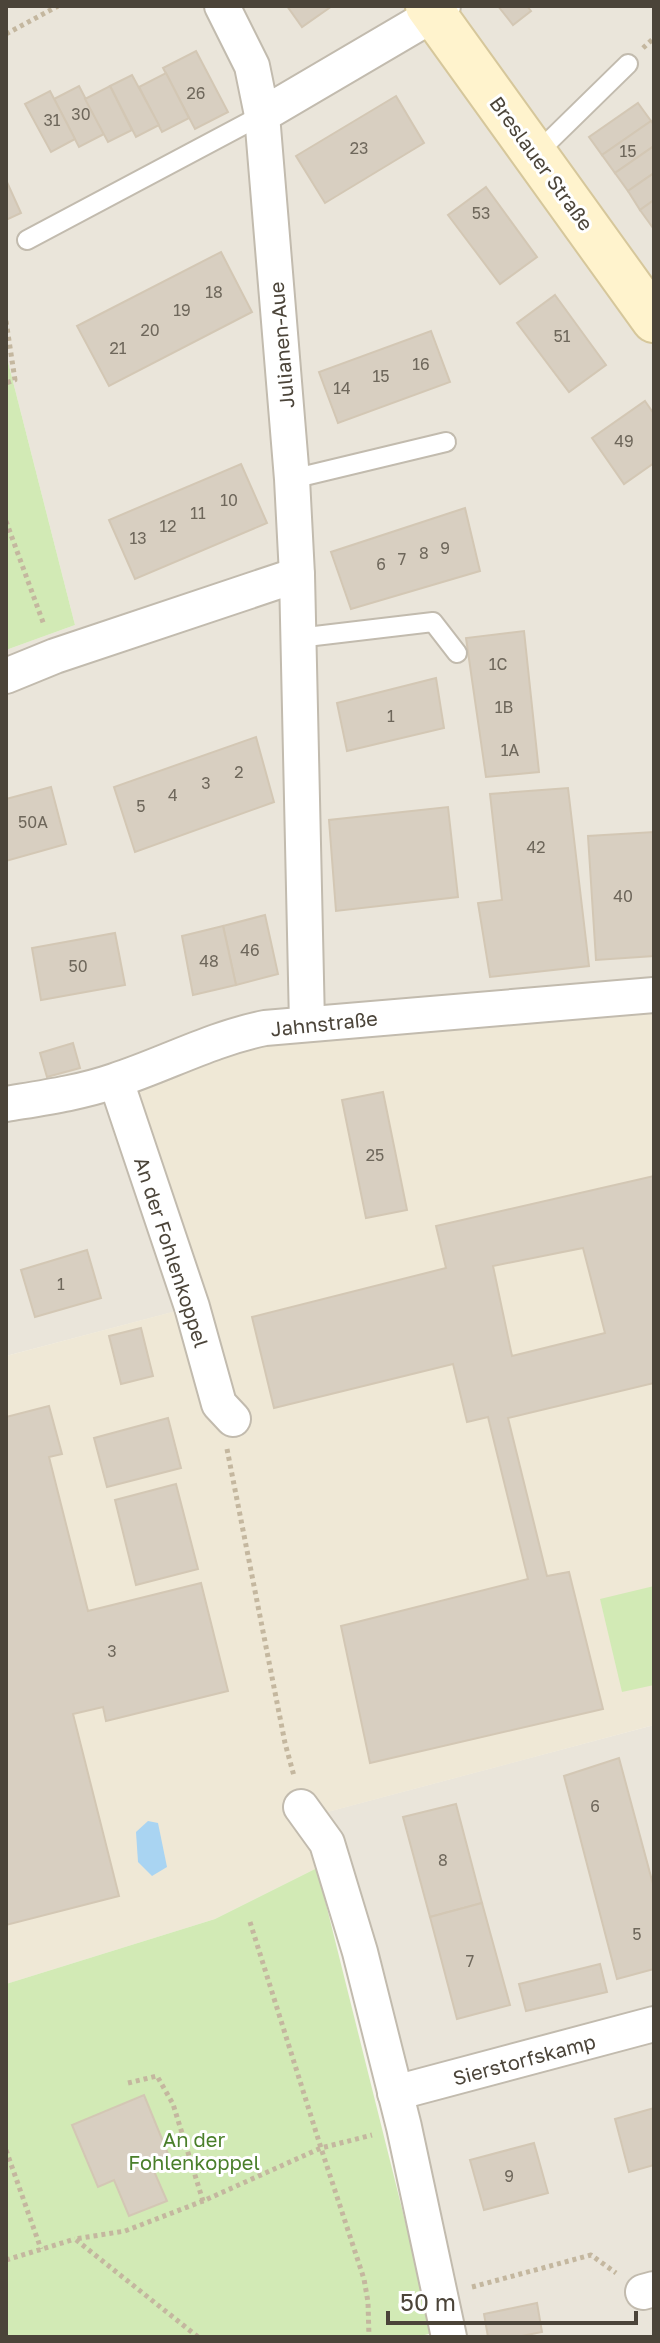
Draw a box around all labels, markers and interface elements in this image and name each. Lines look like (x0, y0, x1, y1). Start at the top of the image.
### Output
house number: 26 (187, 83, 205, 103)
street label: Breslauer Straße (485, 91, 599, 235)
house number: 30 (71, 104, 91, 124)
house number: 31 (43, 110, 61, 130)
house number: 23 (350, 138, 368, 158)
house number: 15 (619, 141, 637, 161)
house number: 53 (472, 203, 490, 223)
street label: Julianen-Aue (264, 281, 298, 409)
house number: 18 (205, 282, 223, 302)
house number: 19 (173, 300, 191, 320)
house number: 20 (140, 320, 160, 340)
house number: 51 (553, 326, 571, 346)
house number: 21 (109, 338, 127, 358)
house number: 16 (412, 354, 430, 374)
house number: 15 (372, 366, 390, 386)
house number: 14 (333, 378, 351, 398)
house number: 49 (614, 431, 634, 451)
house number: 10 (220, 490, 238, 510)
house number: 11 (190, 503, 206, 523)
house number: 12 (159, 516, 177, 536)
house number: 13 (129, 528, 147, 548)
house number: 9 (440, 538, 450, 558)
house number: 8 (419, 543, 429, 563)
house number: 7 (398, 549, 406, 569)
house number: 6 (376, 554, 386, 574)
house number: 1C (489, 654, 507, 674)
house number: 1B (495, 697, 513, 717)
house number: 1 (387, 706, 395, 726)
house number: 1A (501, 740, 520, 760)
house number: 2 (234, 762, 244, 782)
house number: 3 (201, 773, 211, 793)
house number: 4 (168, 785, 178, 805)
house number: 5 (136, 796, 146, 816)
house number: 50A (18, 812, 48, 832)
house number: 42 (526, 837, 546, 857)
house number: 40 (613, 886, 633, 906)
house number: 46 (240, 940, 260, 960)
house number: 48 (199, 951, 219, 971)
house number: 50 (68, 956, 88, 976)
street label: Jahnstraße (269, 1005, 379, 1041)
house number: 25 (366, 1145, 384, 1165)
street label: An der Fohlenkoppel (130, 1154, 214, 1350)
house number: 1 (57, 1274, 65, 1294)
house number: 3 (107, 1641, 117, 1661)
house number: 6 (590, 1796, 600, 1816)
house number: 8 (438, 1850, 448, 1870)
house number: 5 (632, 1924, 642, 1944)
house number: 7 (466, 1951, 474, 1971)
street label: Sierstorfskamp (450, 2028, 598, 2090)
park label: An der Fohlenkoppel (128, 2127, 260, 2174)
house number: 9 (504, 2166, 514, 2186)
scale bar (388, 2275, 636, 2325)
text: 50 m (400, 2287, 456, 2316)

